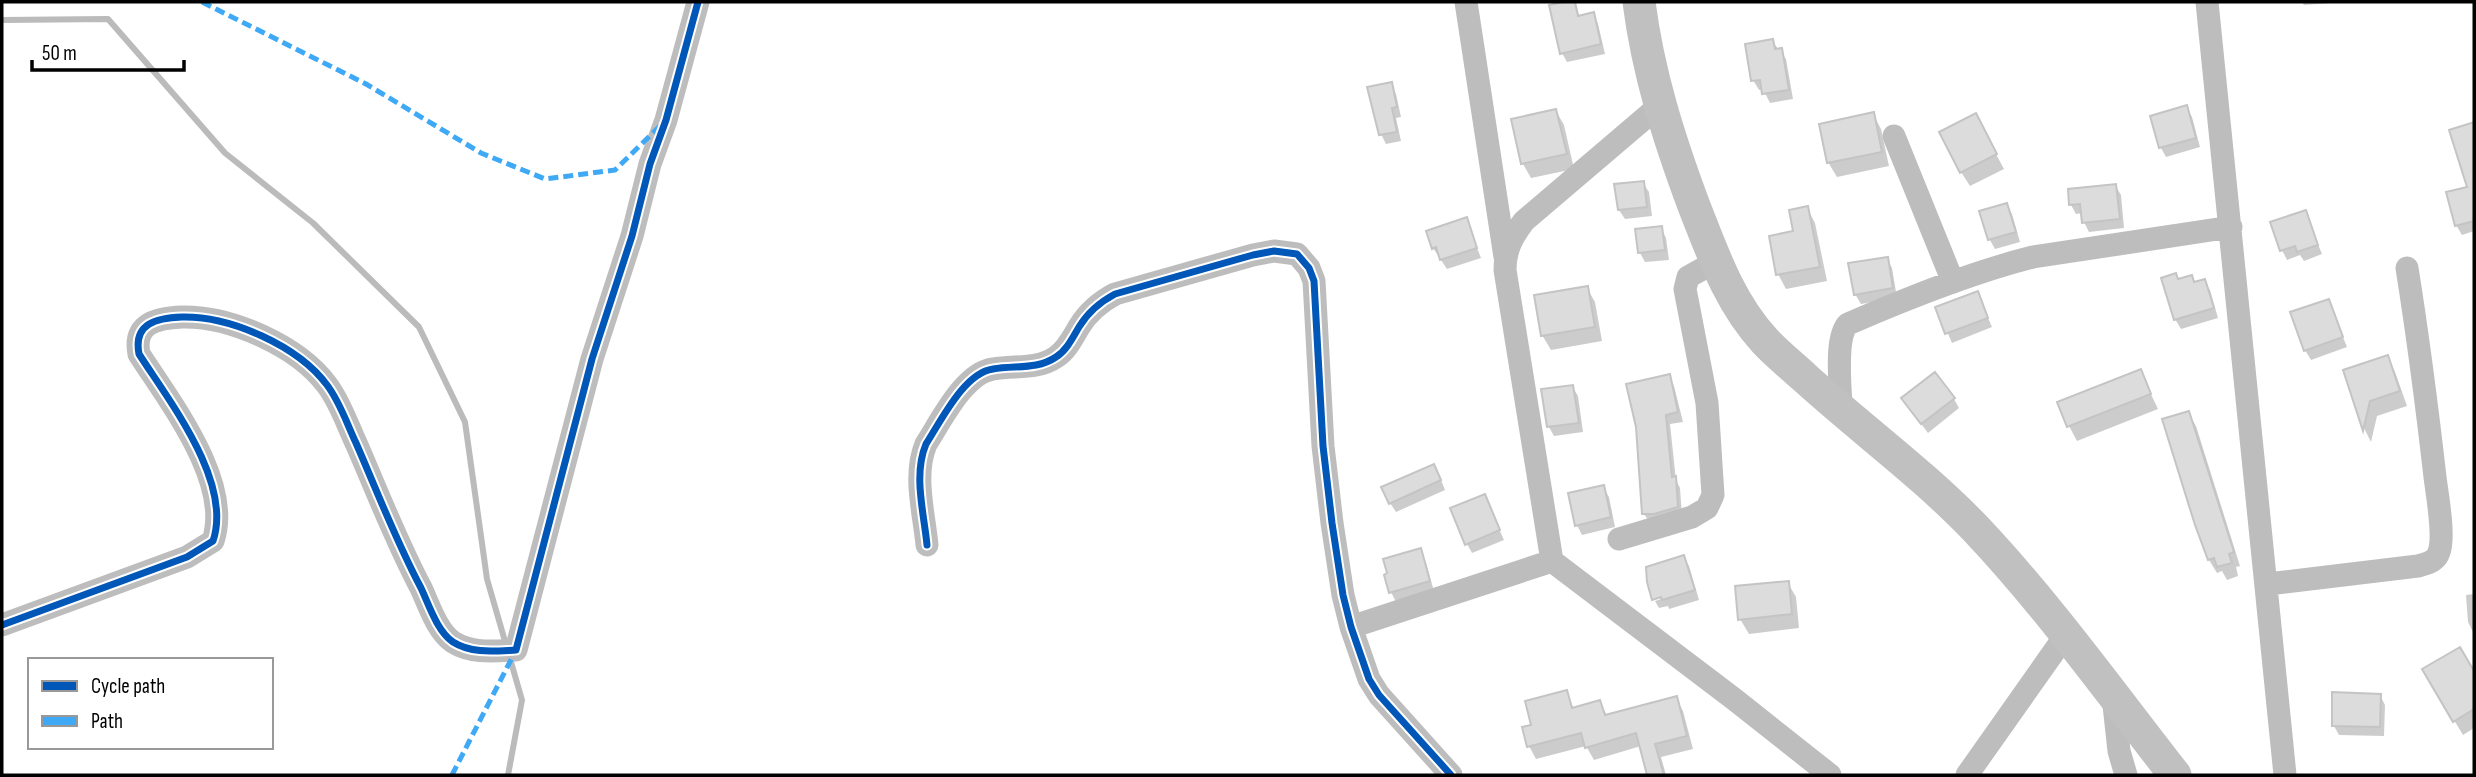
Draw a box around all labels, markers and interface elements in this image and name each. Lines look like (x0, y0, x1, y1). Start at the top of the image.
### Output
scale bar (32, 28, 184, 72)
text: 50 m (42, 41, 77, 66)
legend (28, 658, 273, 749)
text: Cycle path (91, 674, 165, 699)
text: Path (91, 709, 123, 734)

